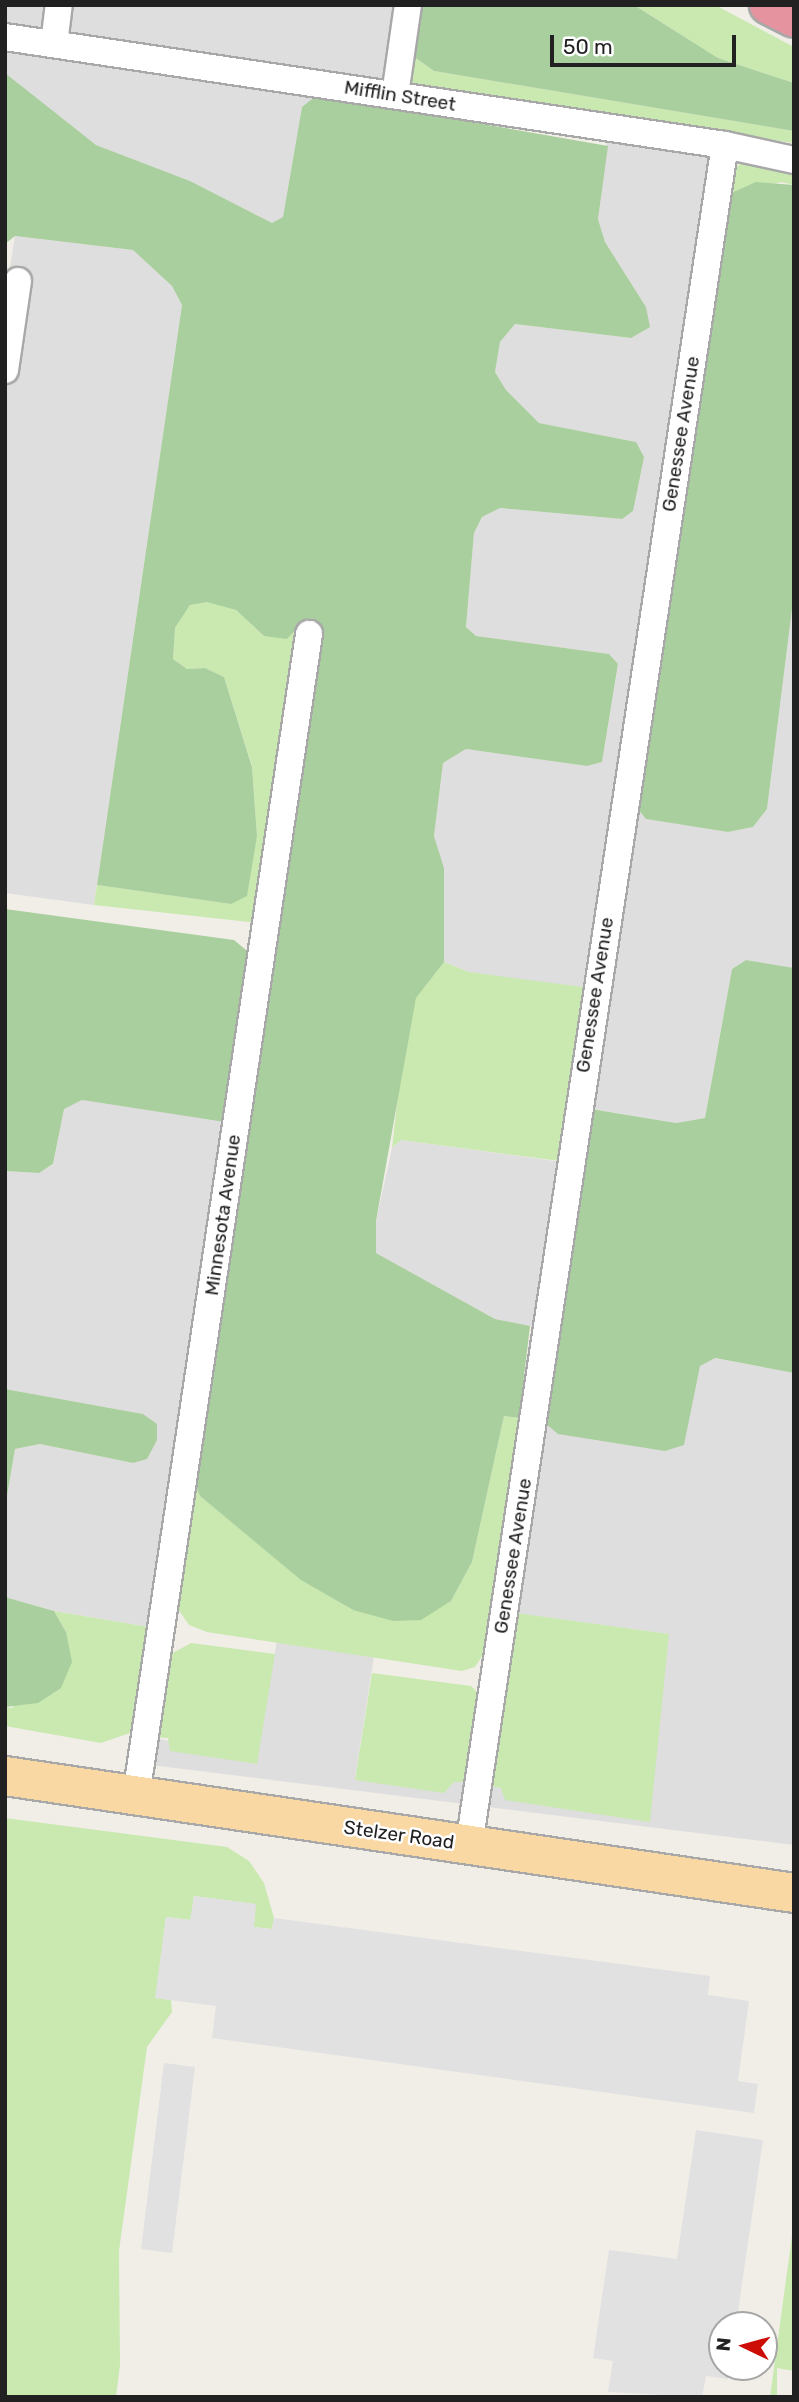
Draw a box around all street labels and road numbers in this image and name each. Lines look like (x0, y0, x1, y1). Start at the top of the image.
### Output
street label: Mifflin Street (343, 76, 457, 116)
street label: Genessee Avenue (657, 354, 705, 514)
street label: Genessee Avenue (571, 915, 619, 1075)
street label: Minnesota Avenue (200, 1133, 246, 1297)
street label: Genessee Avenue (489, 1476, 537, 1636)
street label: Stelzer Road (342, 1816, 456, 1854)

